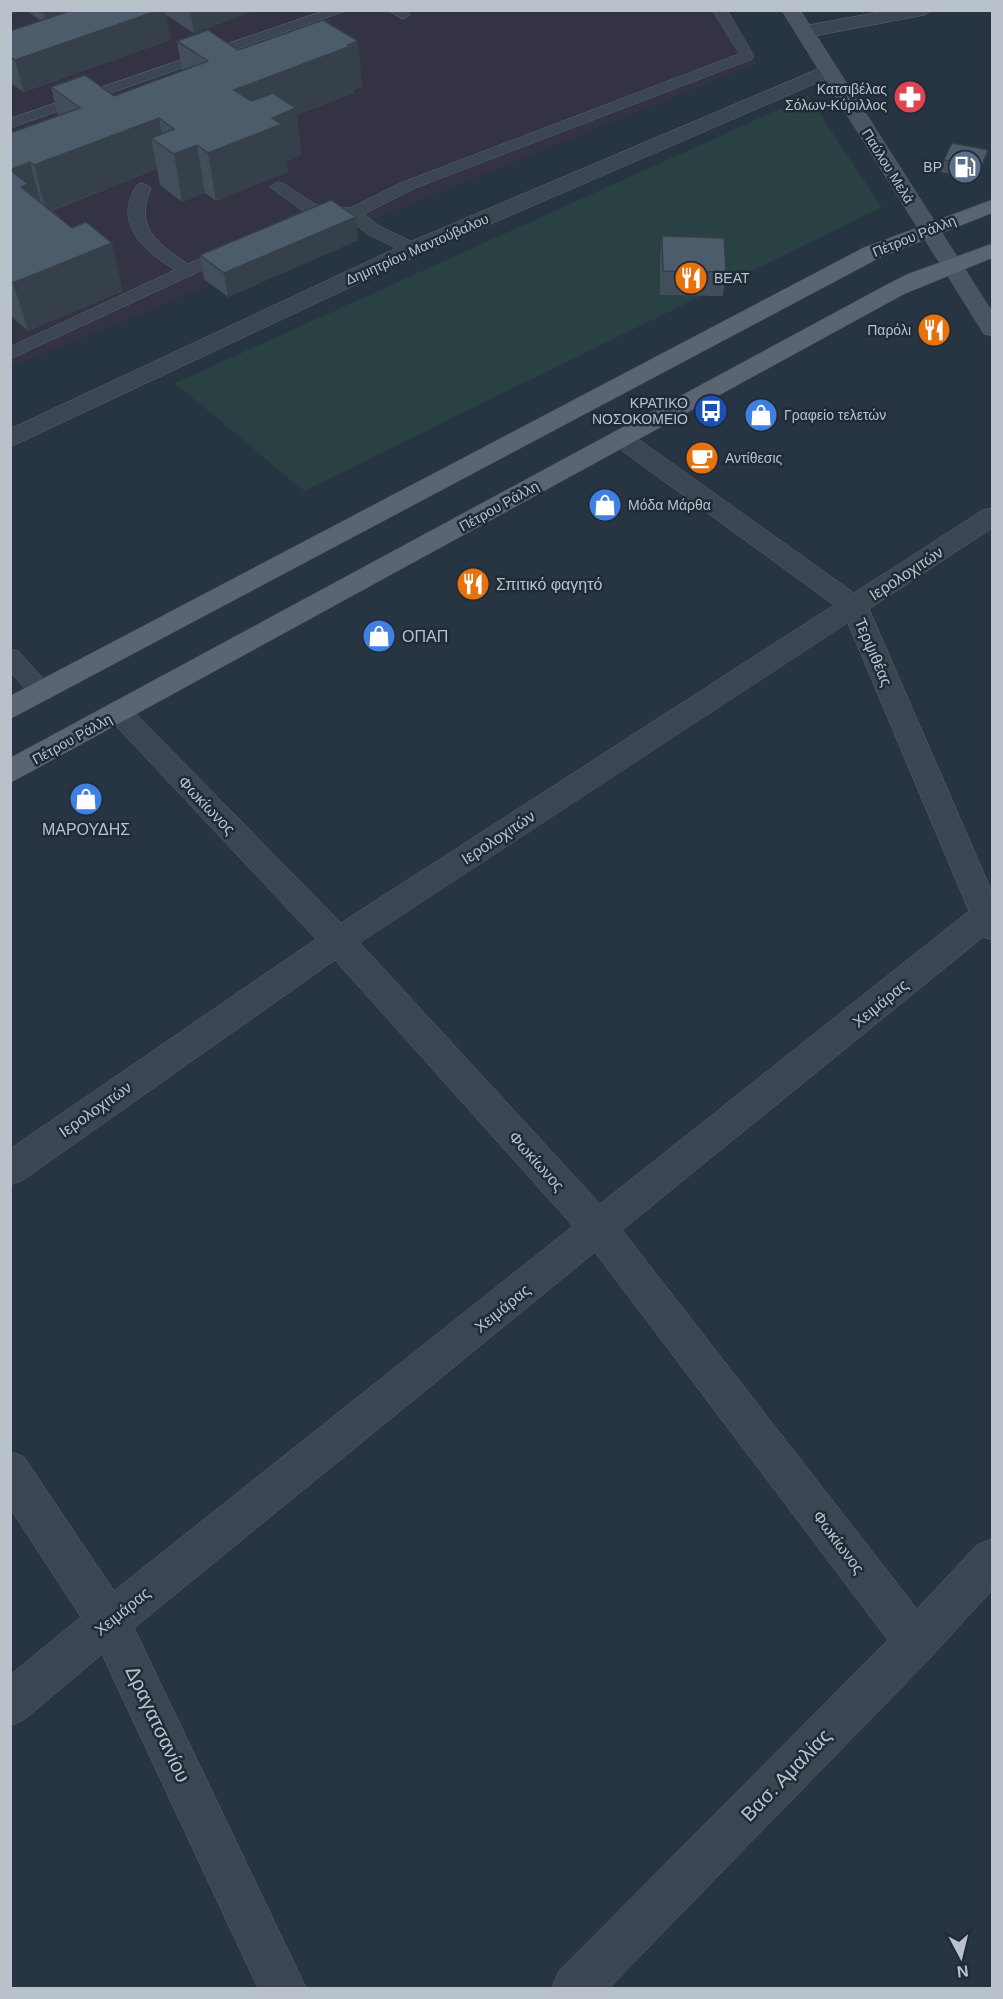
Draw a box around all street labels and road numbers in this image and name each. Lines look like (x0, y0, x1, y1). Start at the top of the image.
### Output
street label: Παύλου Μελά (859, 126, 917, 206)
street label: Δημητρίου Μαντούβαλου (343, 210, 491, 288)
street label: Πέτρου Ράλλη (870, 212, 958, 260)
street label: Πέτρου Ράλλη (456, 478, 542, 534)
street label: Ιερολοχιτών (866, 543, 946, 603)
street label: Τερψιθέας (852, 616, 896, 689)
street label: Πέτρου Ράλλη (29, 711, 115, 767)
street label: Φωκίωνος (175, 773, 239, 838)
street label: Ιερολοχιτών (458, 807, 538, 867)
street label: Χειμάρας (849, 976, 911, 1031)
street label: Ιερολοχιτών (56, 1078, 135, 1140)
street label: Φωκίωνος (506, 1128, 568, 1195)
street label: Χειμάρας (471, 1281, 533, 1336)
street label: Φωκίωνος (810, 1508, 868, 1577)
street label: Χειμάρας (91, 1584, 153, 1639)
street label: Δραγατσανίου (121, 1662, 195, 1786)
street label: Βασ. Αμαλίας (737, 1724, 836, 1826)

